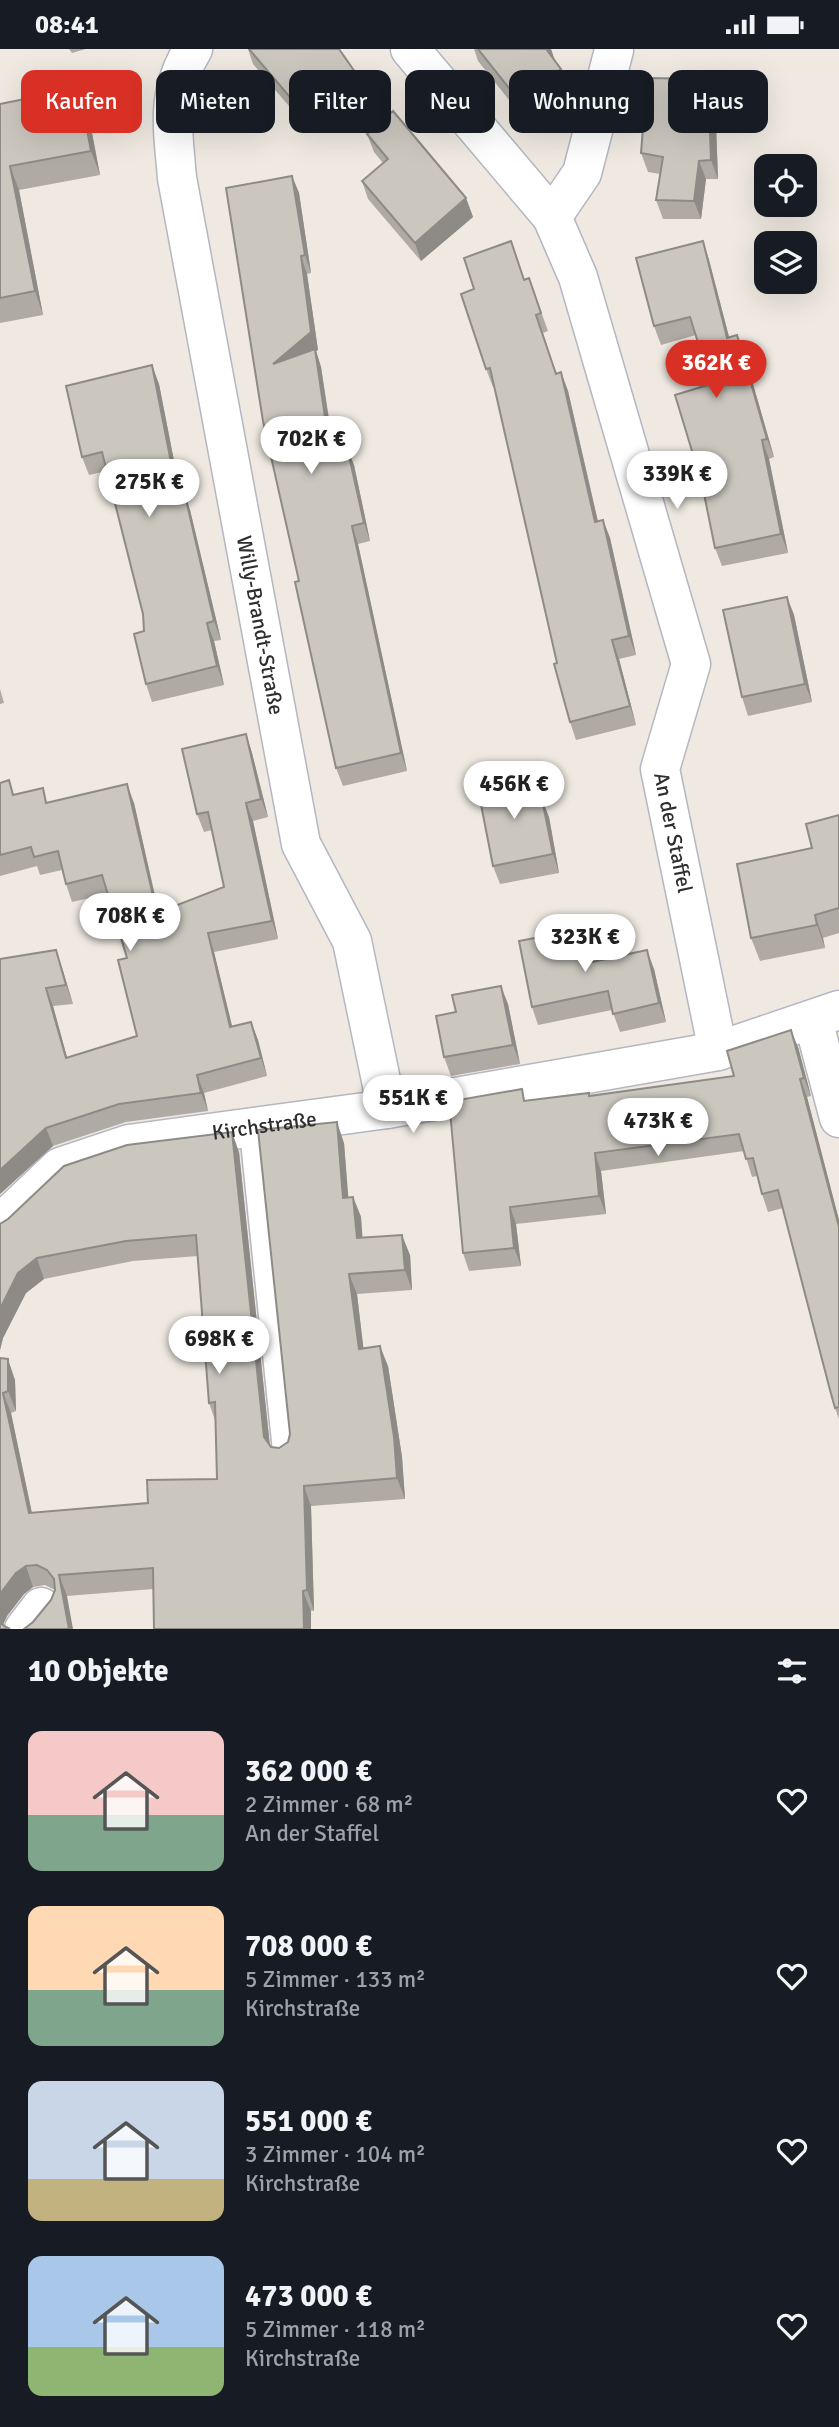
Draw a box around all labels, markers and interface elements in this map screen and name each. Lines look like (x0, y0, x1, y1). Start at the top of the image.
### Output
text: 08:41 (35, 9, 99, 41)
chip: Kaufen (21, 70, 142, 133)
chip: Mieten (156, 70, 275, 133)
chip: Filter (289, 70, 391, 133)
chip: Neu (405, 70, 495, 133)
chip: Wohnung (509, 70, 654, 133)
chip: Haus (668, 70, 768, 133)
map controls (754, 154, 817, 294)
button: locate (754, 154, 817, 217)
button: layers (754, 231, 817, 294)
pin: 362K € (659, 341, 773, 400)
text: 362K € (681, 348, 751, 377)
pin: 702K € (254, 417, 368, 476)
text: 702K € (276, 424, 346, 453)
pin: 339K € (620, 451, 734, 511)
pin: 275K € (92, 459, 206, 519)
text: 339K € (642, 459, 712, 488)
text: 275K € (114, 467, 184, 496)
street label: Willy-Brandt-Straße (231, 534, 290, 717)
pin: 456K € (457, 761, 571, 821)
text: 456K € (479, 769, 549, 798)
street label: An der Staffel (648, 770, 698, 895)
pin: 708K € (73, 893, 187, 953)
text: 708K € (95, 901, 165, 930)
pin: 323K € (528, 915, 642, 974)
text: 323K € (550, 922, 620, 951)
pin: 551K € (356, 1075, 470, 1135)
text: 551K € (378, 1083, 448, 1112)
pin: 473K € (601, 1099, 715, 1158)
street label: Kirchstraße (210, 1106, 318, 1146)
text: 473K € (623, 1106, 693, 1135)
pin: 698K € (162, 1317, 276, 1376)
text: 698K € (184, 1324, 254, 1353)
icon: filters (773, 1652, 811, 1690)
text: 10 Objekte (28, 1653, 169, 1690)
text: 362 000 € (245, 1753, 372, 1790)
icon: home (84, 1759, 168, 1843)
icon: heart (773, 1782, 811, 1820)
text: 2 Zimmer · 68 m² (245, 1790, 413, 1819)
text: An der Staffel (245, 1819, 379, 1848)
text: 708 000 € (245, 1928, 372, 1965)
icon: home (84, 1934, 168, 2018)
icon: heart (773, 1957, 811, 1995)
text: 5 Zimmer · 133 m² (245, 1965, 426, 1994)
text: Kirchstraße (245, 1994, 360, 2023)
text: 551 000 € (245, 2103, 372, 2140)
icon: home (84, 2109, 168, 2193)
icon: heart (773, 2132, 811, 2170)
text: 3 Zimmer · 104 m² (245, 2140, 426, 2169)
text: Kirchstraße (245, 2169, 360, 2198)
text: 473 000 € (245, 2278, 372, 2315)
icon: home (84, 2284, 168, 2368)
icon: heart (773, 2307, 811, 2345)
text: 5 Zimmer · 118 m² (245, 2315, 426, 2344)
text: Kirchstraße (245, 2344, 360, 2373)

